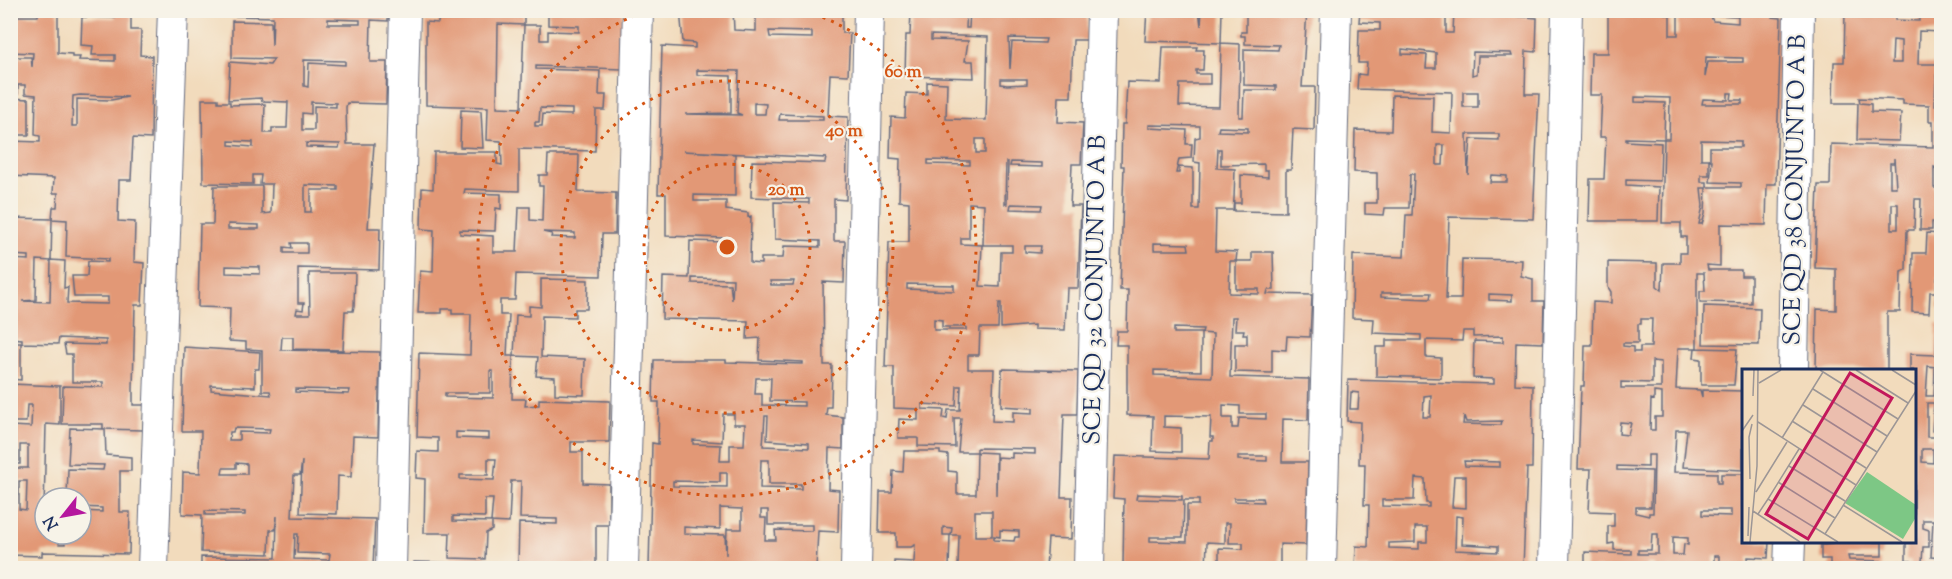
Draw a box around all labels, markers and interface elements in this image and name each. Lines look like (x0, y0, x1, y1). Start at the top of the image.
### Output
street label: SCE QD 38 CONJUNTO A B (1776, 34, 1816, 346)
text: 60 m (884, 60, 922, 86)
text: 40 m (824, 119, 863, 145)
street label: SCE QD 32 CONJUNTO A B (1076, 135, 1116, 445)
text: 20 m (768, 178, 804, 204)
centre of rings (717, 237, 737, 257)
inset map (1742, 369, 1916, 543)
north arrow (33, 486, 93, 546)
text: N (39, 511, 65, 534)

